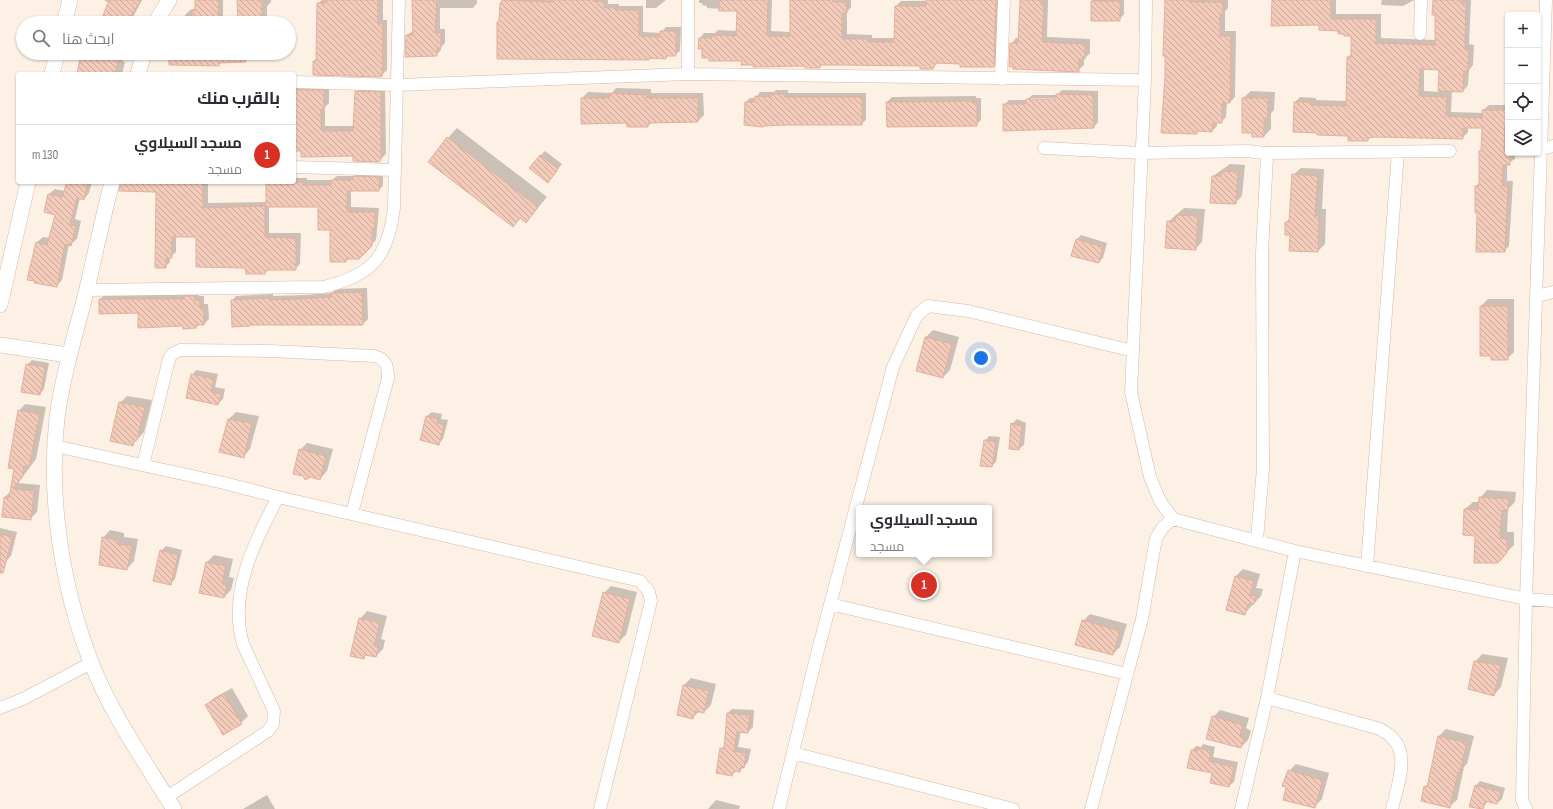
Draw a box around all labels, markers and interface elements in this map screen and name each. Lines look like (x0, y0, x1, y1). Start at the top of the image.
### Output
map controls (1505, 12, 1541, 156)
button: + (1505, 12, 1541, 48)
search box (16, 16, 296, 60)
icon: search (30, 27, 52, 49)
text: ابحث هنا (62, 30, 115, 49)
button: − (1505, 48, 1541, 84)
button: locate (1505, 84, 1541, 120)
text: بالقرب منك (197, 89, 280, 109)
button: layers (1505, 120, 1541, 156)
text: مسجد السيلاوي (134, 134, 242, 153)
text: 130 m (32, 147, 58, 163)
text: 1 (264, 147, 270, 163)
text: مسجد (208, 162, 242, 178)
your location (971, 348, 991, 368)
popup (856, 505, 992, 557)
text: مسجد السيلاوي (870, 511, 978, 530)
text: مسجد (870, 539, 904, 555)
pin: 1 (911, 570, 937, 600)

